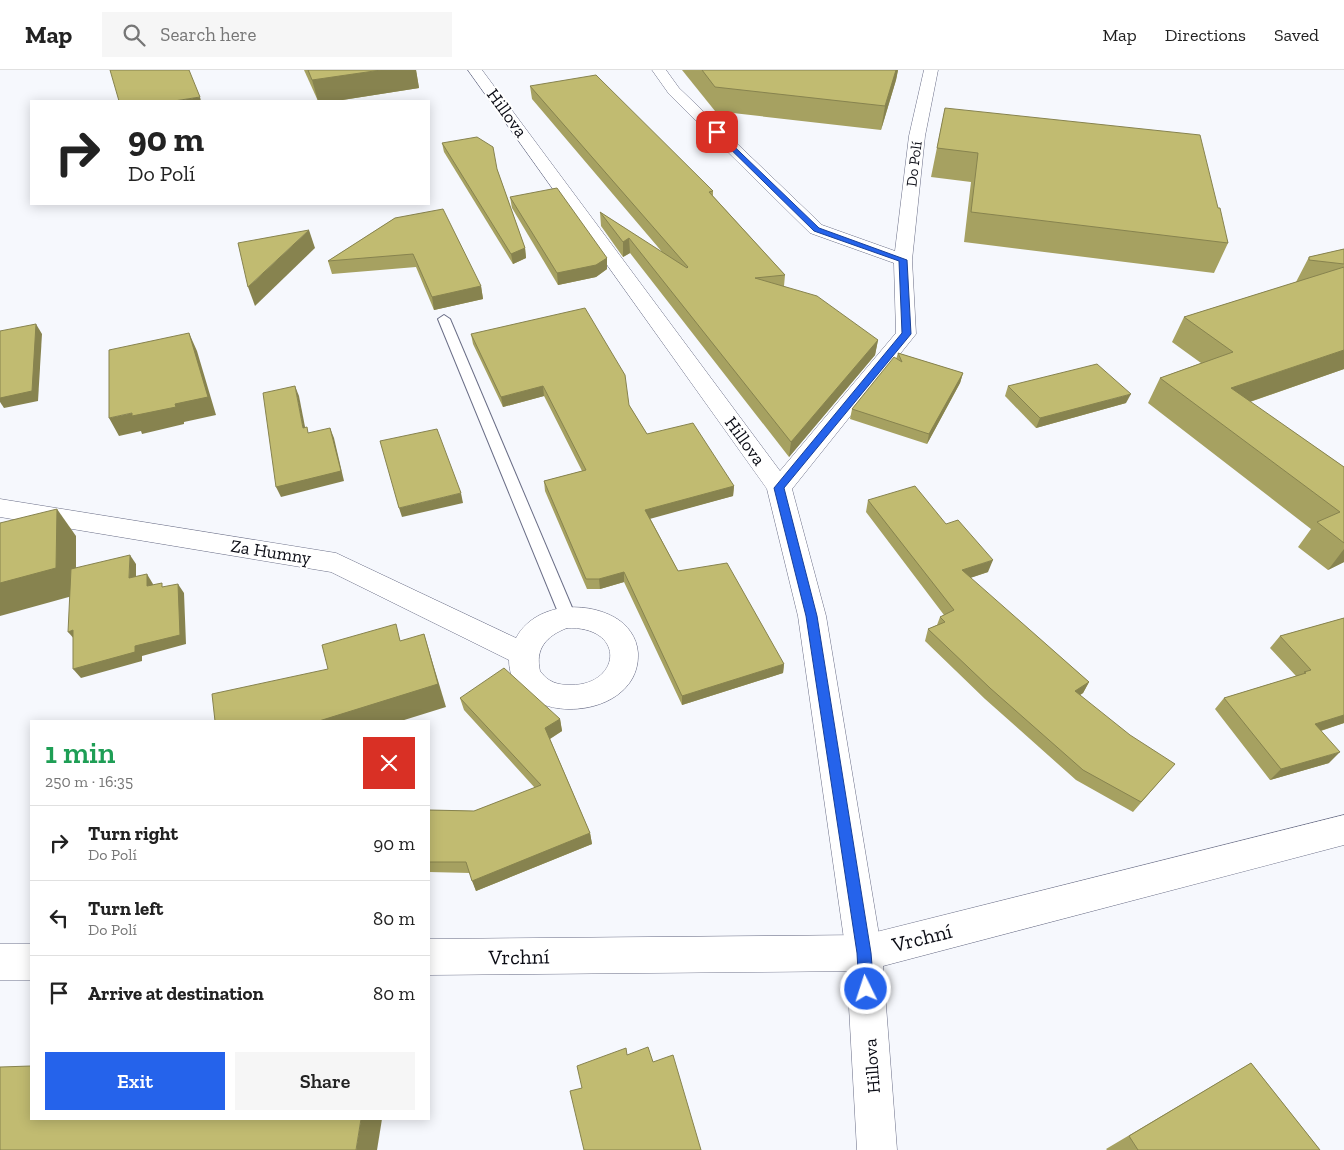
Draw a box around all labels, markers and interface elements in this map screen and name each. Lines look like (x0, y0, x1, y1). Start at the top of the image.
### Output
search box (102, 12, 452, 57)
text: Map (25, 20, 72, 49)
icon: search (120, 21, 148, 49)
text: Search here (160, 23, 257, 46)
text: Map (1102, 24, 1137, 46)
text: Directions (1165, 24, 1246, 46)
text: Saved (1274, 24, 1319, 46)
street label: Hillova (482, 84, 532, 142)
pin (696, 111, 738, 153)
text: 90 m (128, 118, 204, 160)
icon: arrive (703, 118, 731, 146)
icon: right (45, 120, 110, 185)
street label: Do Polí (902, 140, 926, 188)
text: Do Polí (128, 160, 195, 187)
street label: Hillova (720, 412, 770, 470)
street label: Za Humny (229, 535, 314, 569)
text: 1 min (45, 735, 115, 771)
button: close (363, 737, 415, 789)
text: 250 m · 16:35 (45, 772, 133, 791)
text: Turn right (88, 822, 178, 845)
icon: right (45, 829, 73, 857)
text: 90 m (373, 832, 415, 855)
text: Do Polí (88, 845, 137, 864)
text: Turn left (88, 897, 163, 920)
icon: left (45, 904, 73, 932)
text: 80 m (373, 907, 415, 930)
street label: Vrchní (888, 918, 955, 957)
text: Do Polí (88, 920, 137, 939)
street label: Vrchní (487, 943, 550, 970)
position arrow (839, 962, 891, 1014)
icon: arrive (45, 979, 73, 1007)
text: Arrive at destination (88, 982, 264, 1005)
text: 80 m (373, 982, 415, 1005)
street label: Hillova (859, 1037, 885, 1094)
button: Exit (45, 1052, 225, 1110)
button: Share (235, 1052, 415, 1110)

